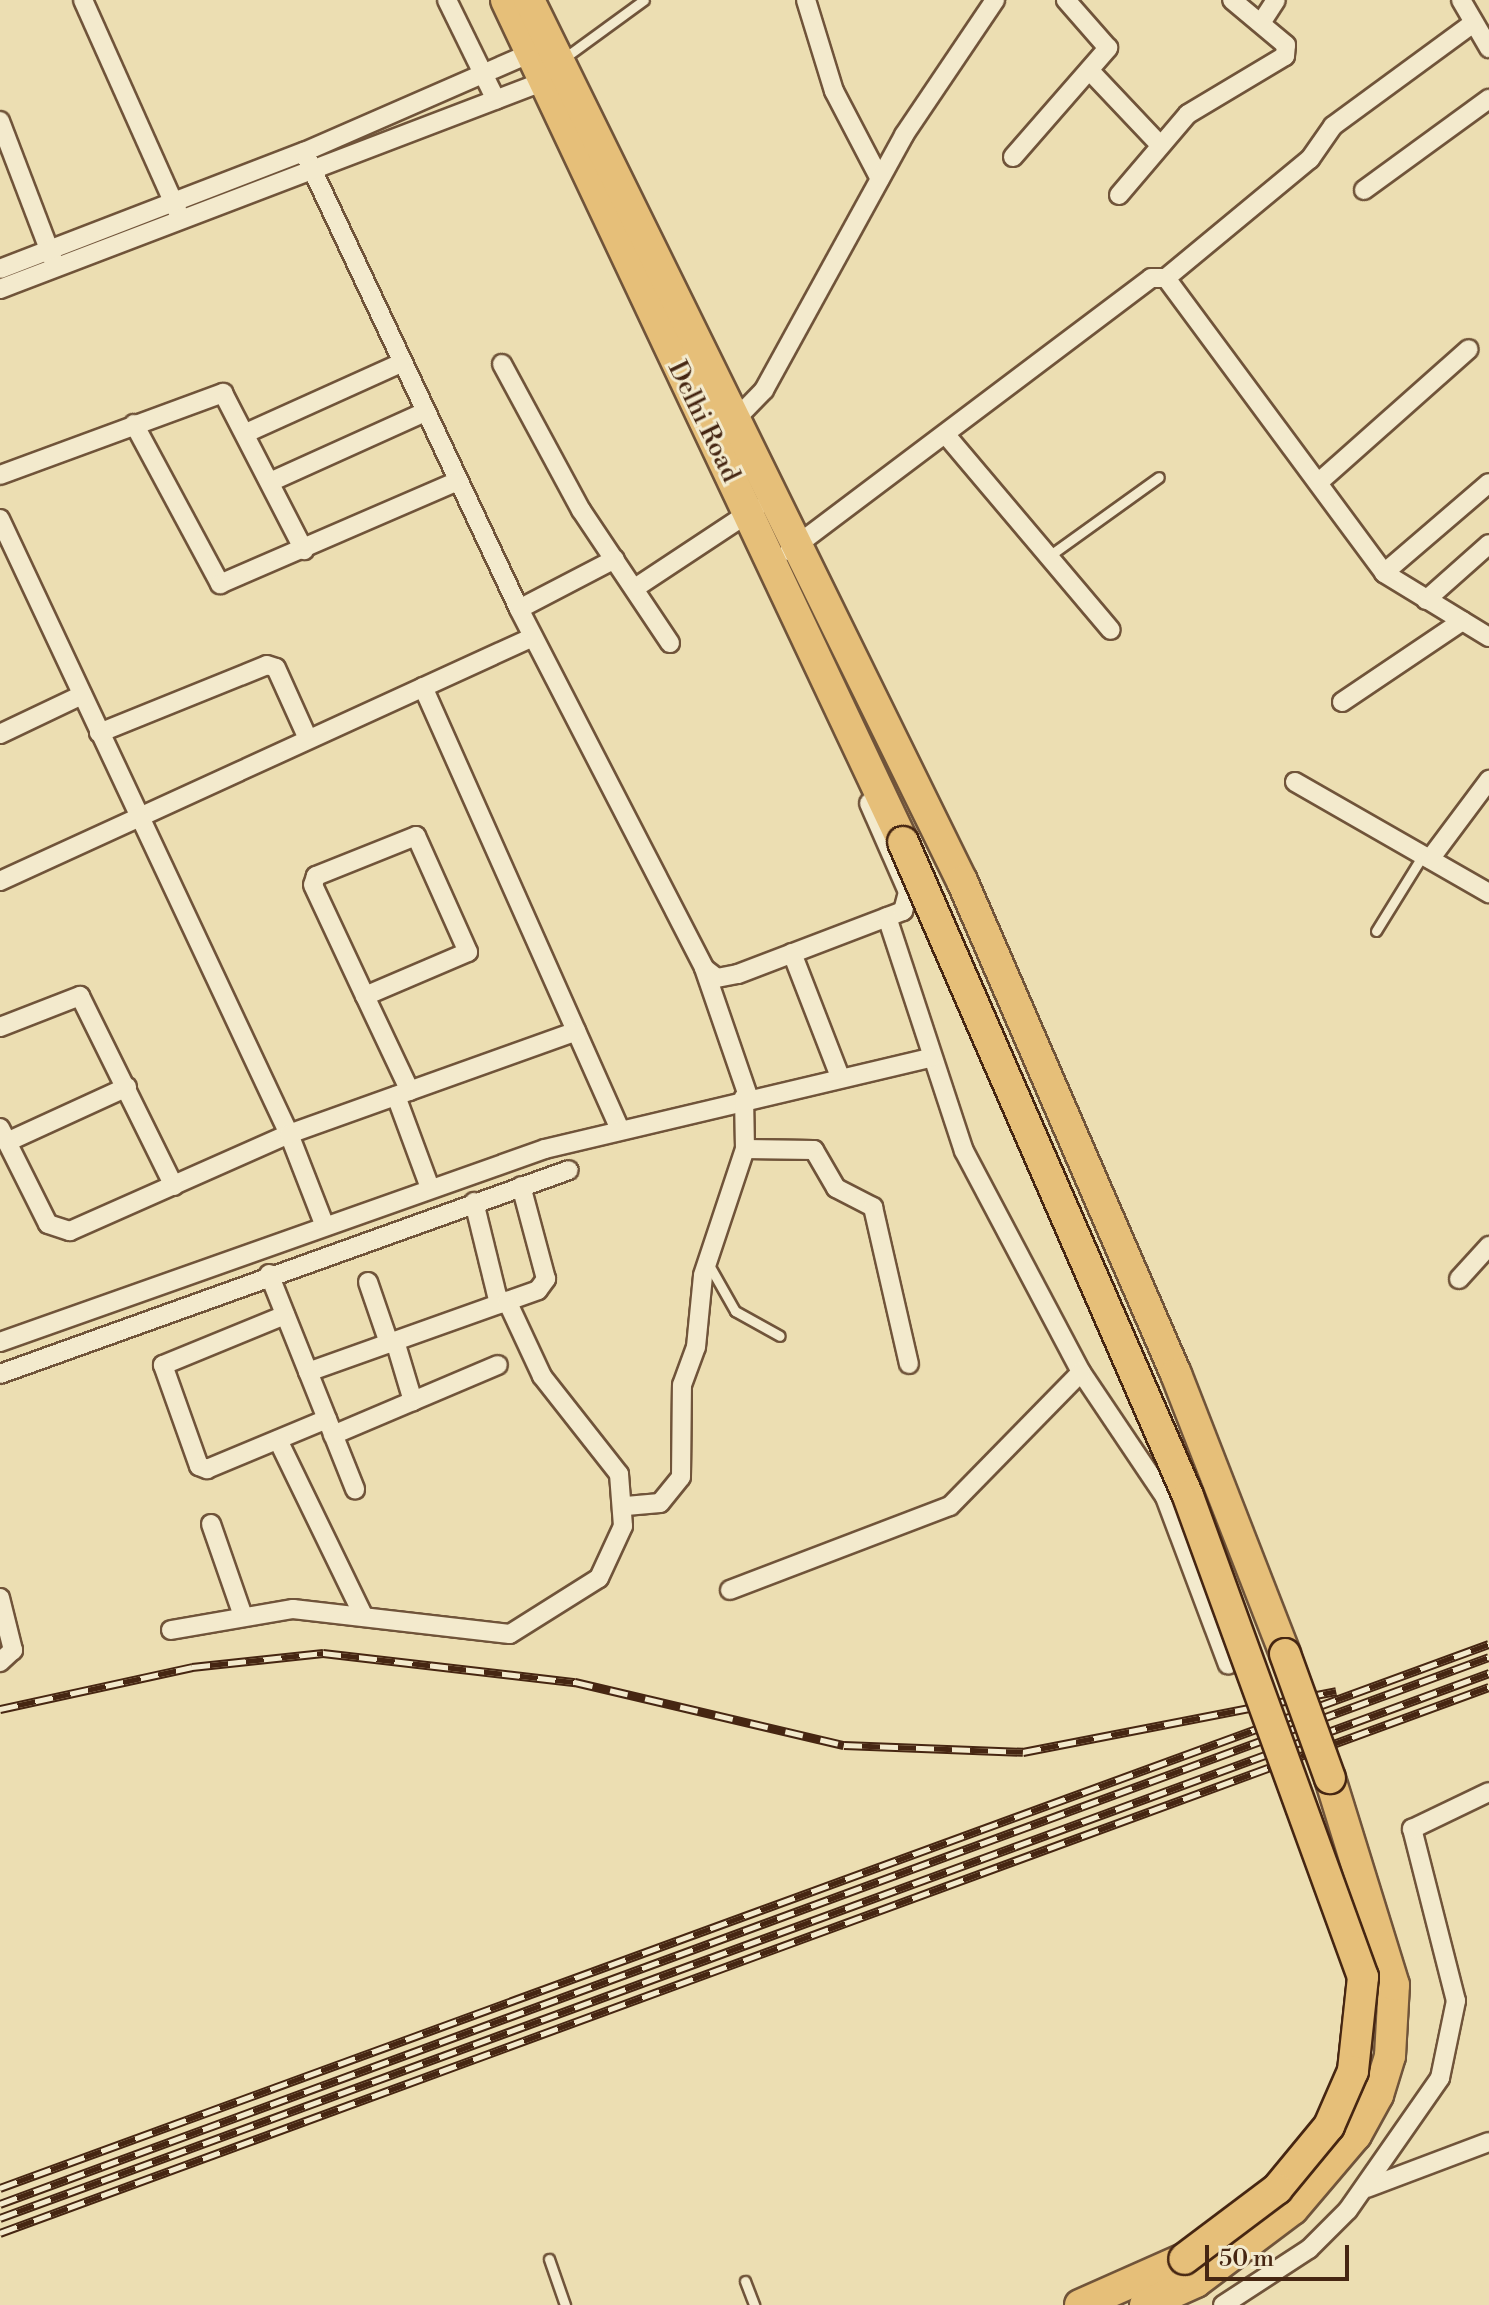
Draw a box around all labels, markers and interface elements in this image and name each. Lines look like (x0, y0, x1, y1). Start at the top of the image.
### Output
street label: Delhi Road (660, 356, 746, 488)
scale bar (1209, 2229, 1353, 2279)
text: 50 m (1219, 2244, 1274, 2274)

